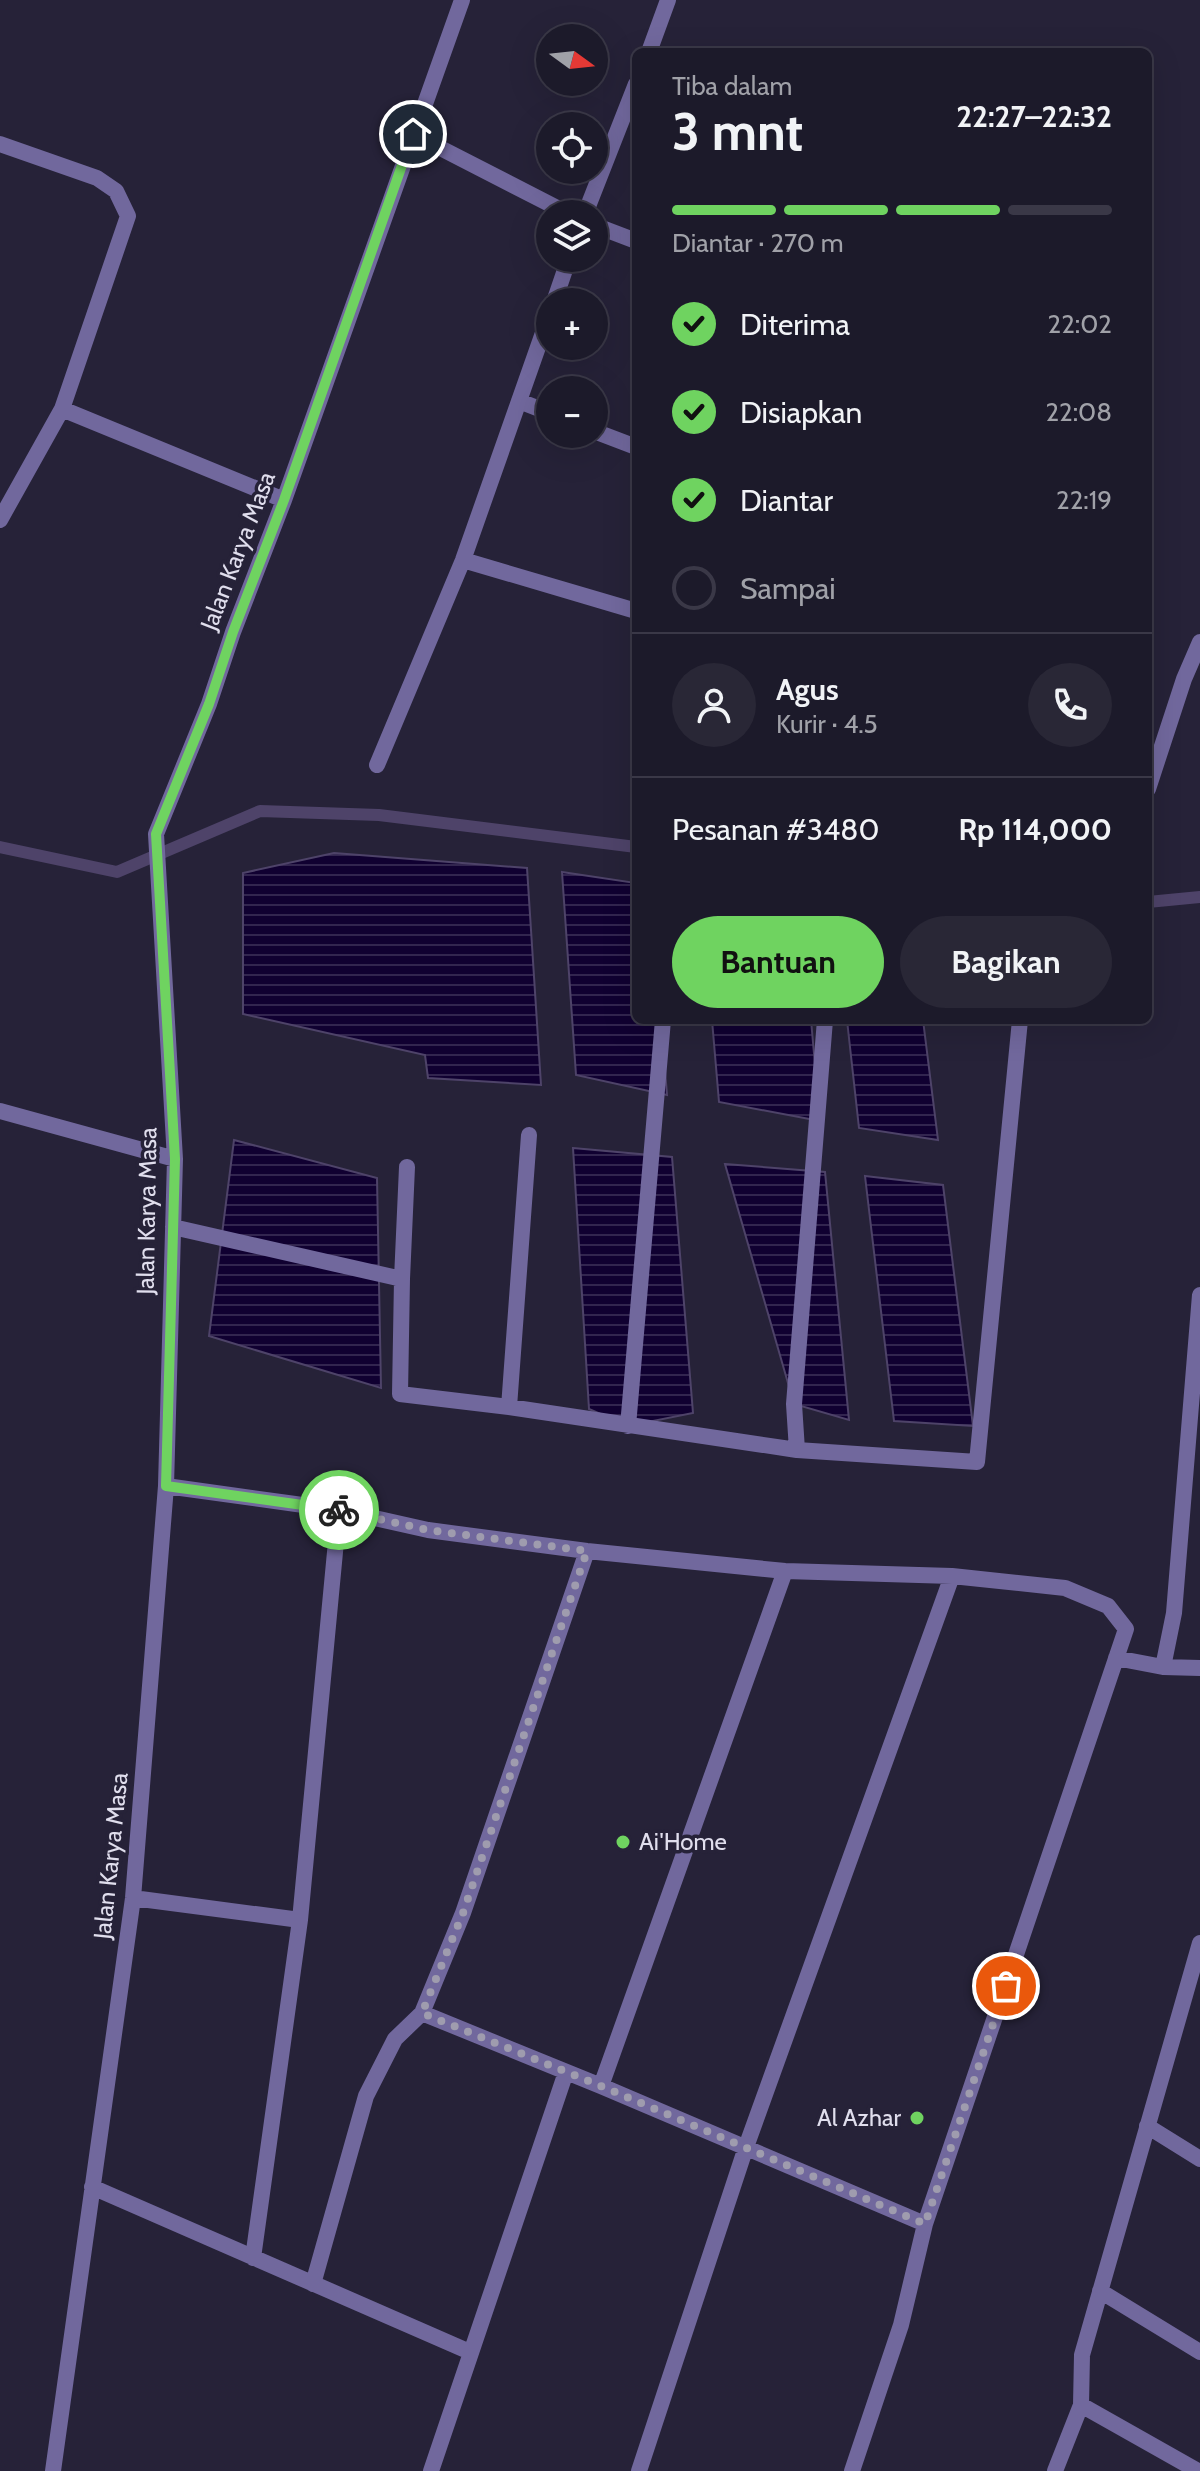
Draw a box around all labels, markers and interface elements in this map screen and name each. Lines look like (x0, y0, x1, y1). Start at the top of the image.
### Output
north arrow (536, 24, 608, 96)
map controls (536, 24, 608, 448)
text: Tiba dalam (672, 70, 792, 102)
text: 22:27–22:32 (956, 98, 1112, 135)
pin (379, 100, 447, 168)
text: 3 mnt (672, 100, 803, 163)
icon: home (391, 112, 435, 156)
button: locate (536, 112, 608, 184)
button: layers (536, 200, 608, 272)
text: Diantar · 270 m (672, 227, 844, 259)
button: + (536, 288, 608, 360)
icon: check (672, 302, 716, 346)
text: Diterima (740, 306, 850, 343)
text: 22:02 (1048, 308, 1112, 340)
button: − (536, 376, 608, 448)
icon: check (672, 390, 716, 434)
text: Disiapkan (740, 394, 862, 431)
text: 22:08 (1045, 396, 1112, 428)
street label: Jalan Karya Masa (194, 467, 281, 635)
icon: check (672, 478, 716, 522)
text: Diantar (740, 482, 833, 519)
text: 22:19 (1056, 484, 1112, 516)
text: Sampai (740, 570, 836, 607)
button: person (672, 663, 756, 747)
button: phone (1028, 663, 1112, 747)
text: Agus (776, 671, 839, 708)
text: Kurir · 4.5 (776, 708, 878, 740)
text: Pesanan #3480 (672, 811, 879, 848)
text: Rp 114,000 (959, 811, 1112, 848)
button: Bantuan (672, 916, 884, 1008)
button: Bagikan (900, 916, 1112, 1008)
street label: Jalan Karya Masa (131, 1127, 162, 1296)
courier (299, 1470, 379, 1550)
icon: bike (317, 1488, 361, 1532)
street label: Jalan Karya Masa (87, 1771, 134, 1942)
place label: Ai'Home (639, 1827, 727, 1856)
marker: Ai'Home (614, 1833, 632, 1851)
pin (972, 1952, 1040, 2020)
icon: bag (984, 1964, 1028, 2008)
place label: Al Azhar (817, 2103, 901, 2132)
marker: Al Azhar (908, 2109, 926, 2127)

